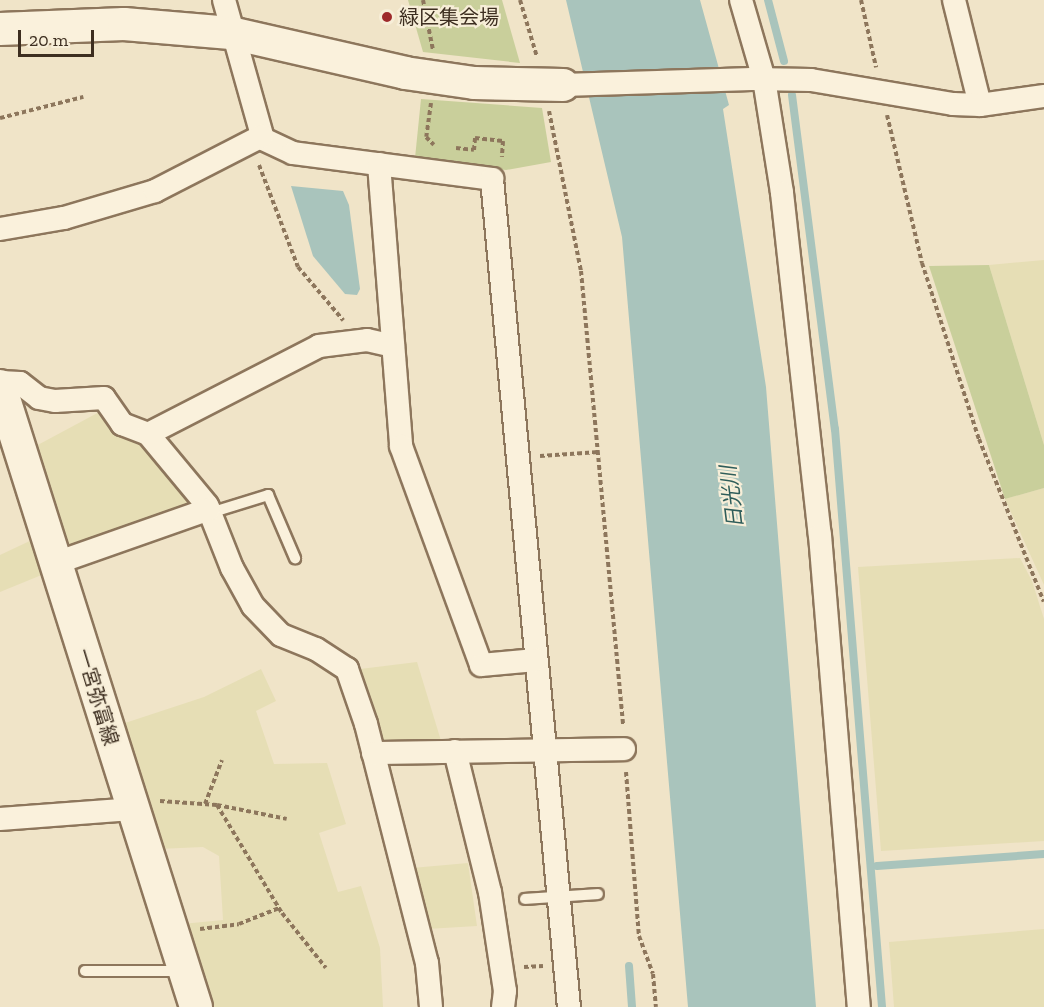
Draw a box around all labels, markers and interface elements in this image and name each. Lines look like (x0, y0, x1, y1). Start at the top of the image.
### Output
place label: 緑区集会場 (399, 5, 499, 29)
marker: 緑区集会場 (380, 10, 394, 24)
scale bar (21, 18, 98, 56)
text: 20 m (29, 29, 68, 51)
water label: 日光川 (716, 464, 748, 530)
street label: 一宮弥富線 (71, 646, 123, 748)

